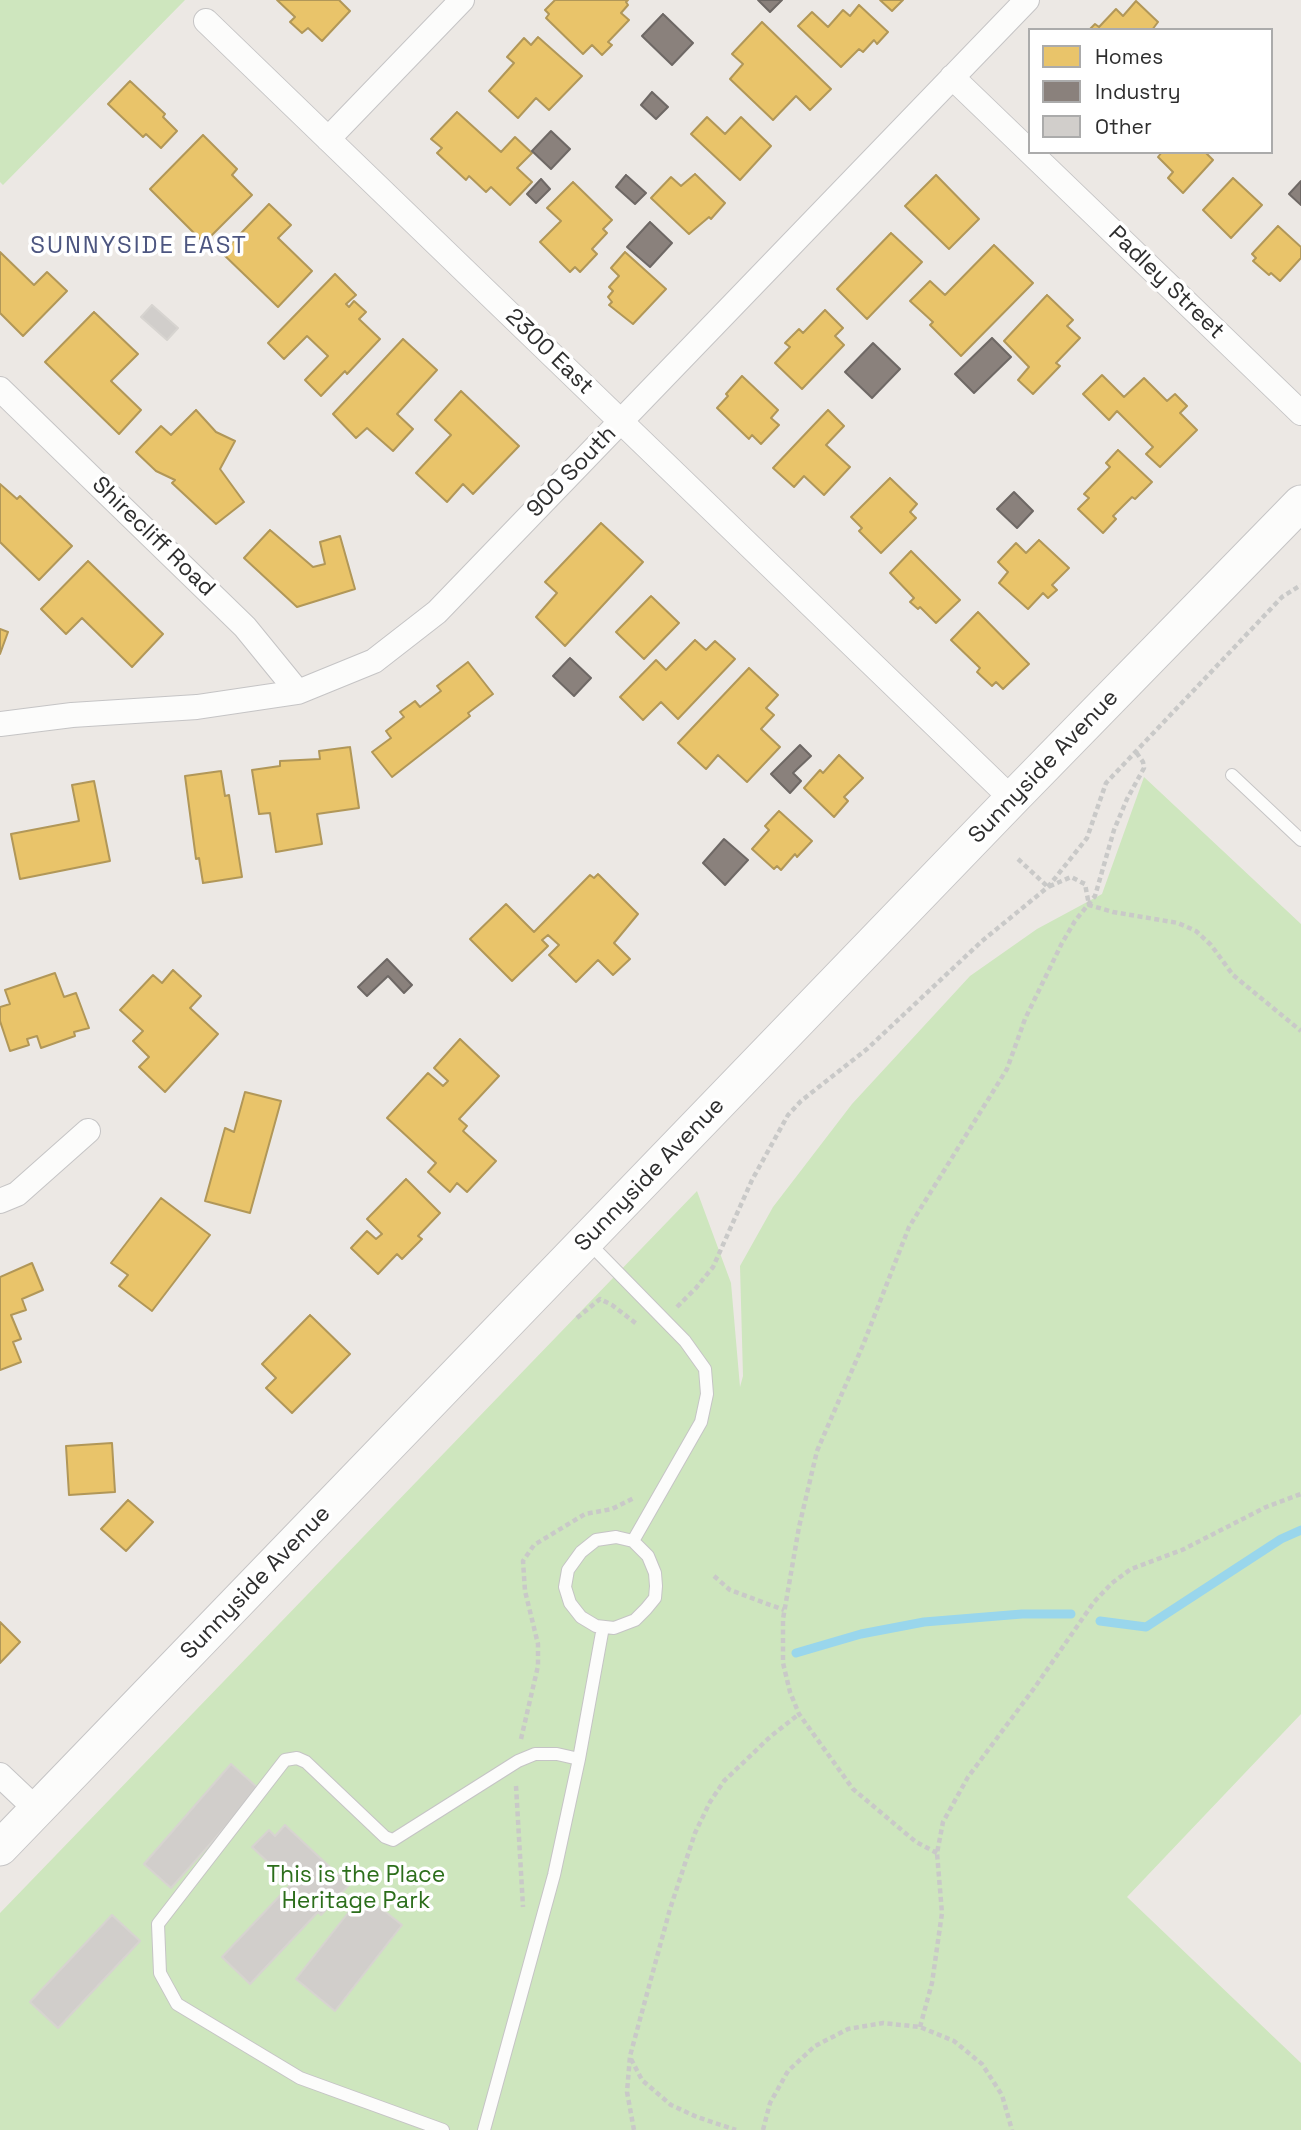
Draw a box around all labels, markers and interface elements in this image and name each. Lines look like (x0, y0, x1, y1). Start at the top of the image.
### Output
legend (1028, 28, 1273, 154)
text: Homes (1095, 43, 1163, 70)
text: Industry (1095, 78, 1181, 105)
text: Other (1095, 113, 1152, 140)
street label: Padley Street (1102, 221, 1230, 345)
district label: SUNNYSIDE EAST (32, 232, 246, 260)
street label: 2300 East (499, 303, 599, 401)
street label: 900 South (522, 420, 622, 524)
street label: Shirecliff Road (86, 471, 220, 603)
street label: Sunnyside Avenue (963, 684, 1125, 850)
street label: Sunnyside Avenue (569, 1092, 731, 1258)
street label: Sunnyside Avenue (175, 1500, 337, 1666)
park label: This is the Place Heritage Park (267, 1862, 445, 1916)

